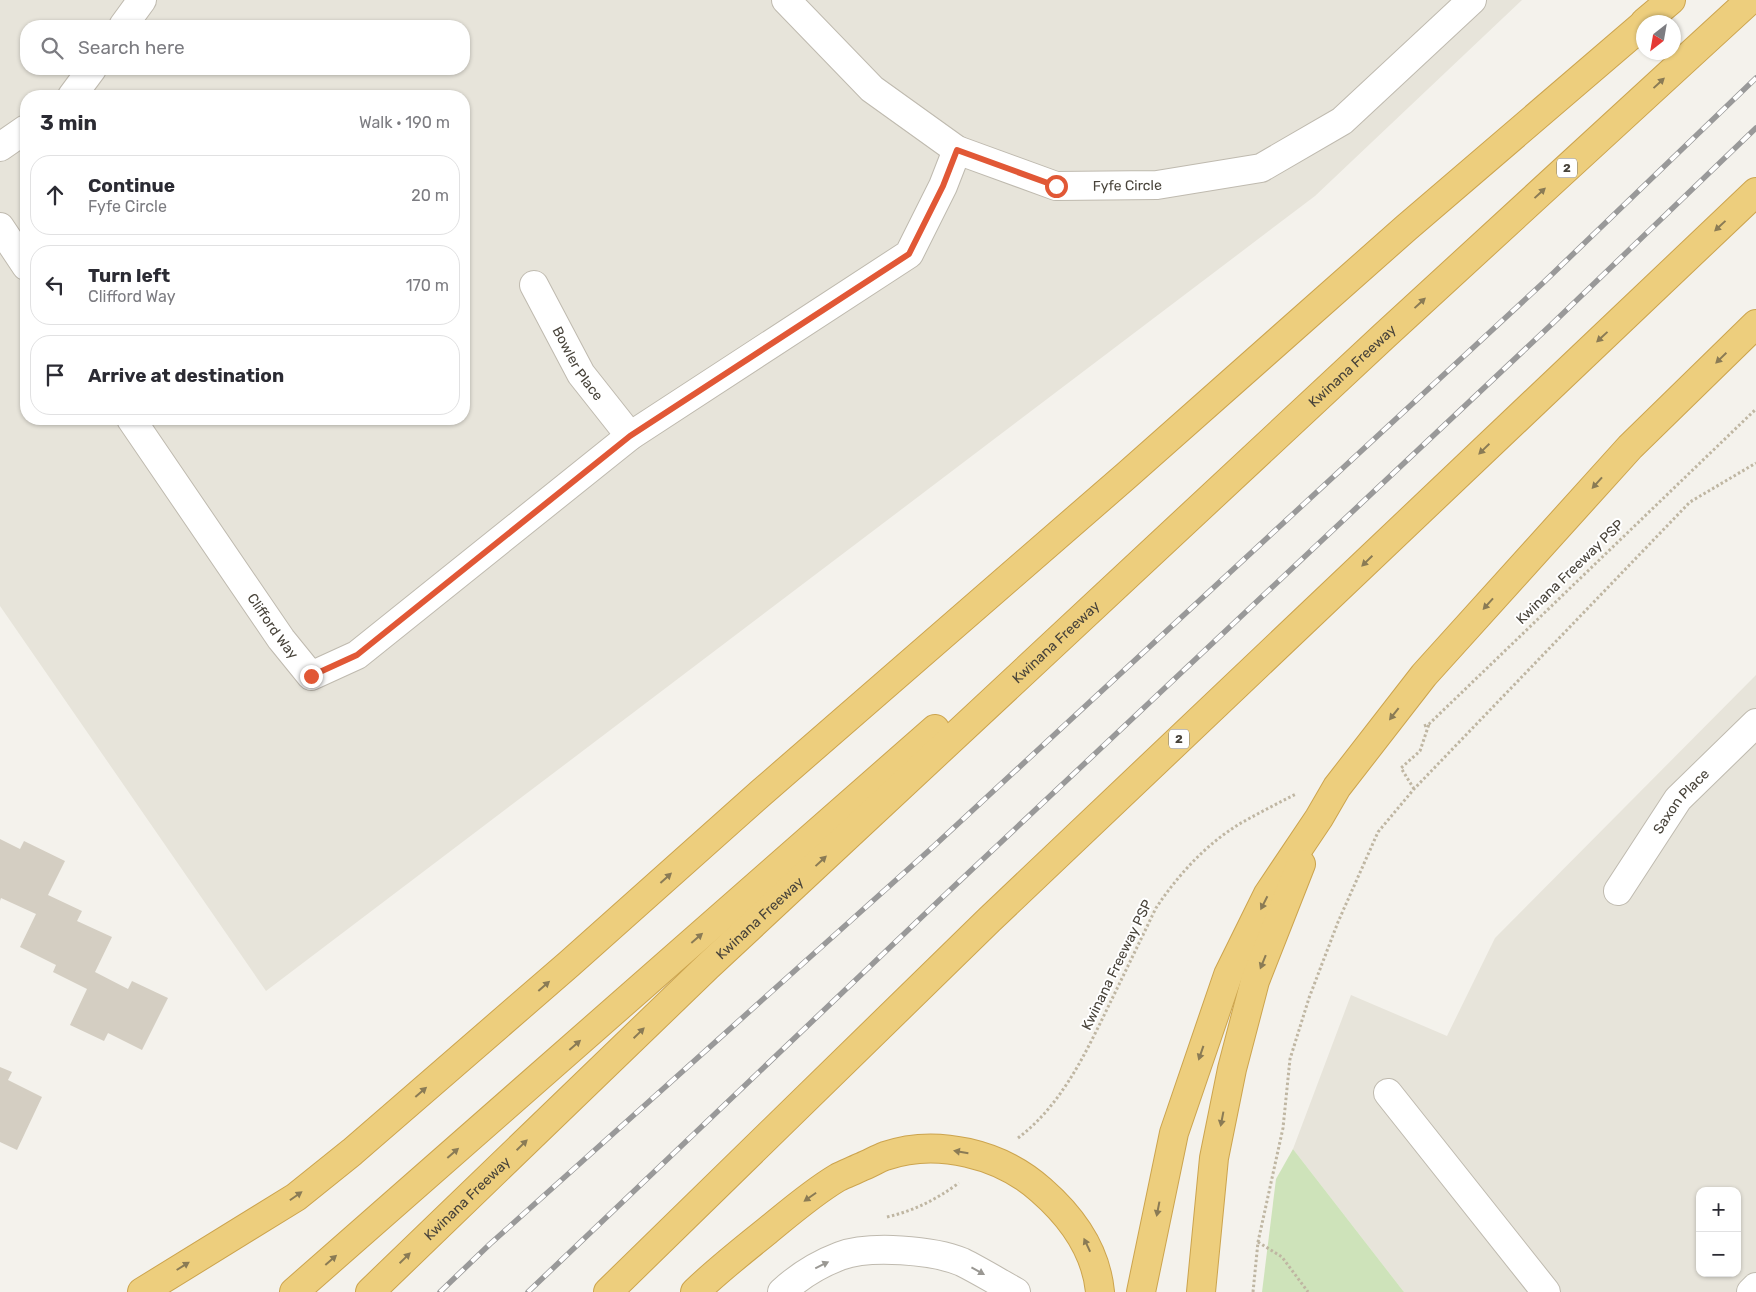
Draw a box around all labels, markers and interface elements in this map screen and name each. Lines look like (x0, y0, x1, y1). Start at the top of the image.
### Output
north arrow (1636, 15, 1681, 60)
search box (20, 20, 470, 75)
icon: search (38, 34, 66, 62)
text: Search here (78, 36, 185, 59)
one-way arrow (1653, 77, 1665, 89)
text: 3 min (40, 110, 97, 135)
text: Walk · 190 m (359, 113, 450, 132)
road number: 2 (1557, 158, 1577, 178)
text: Continue (88, 174, 175, 197)
route start (1045, 175, 1068, 198)
street label: Fyfe Circle (1093, 176, 1163, 194)
icon: ahead (41, 181, 69, 209)
text: 20 m (411, 186, 449, 205)
one-way arrow (1533, 187, 1545, 199)
text: Fyfe Circle (88, 197, 167, 216)
one-way arrow (1715, 220, 1727, 232)
text: Turn left (88, 264, 170, 287)
icon: left (41, 271, 69, 299)
text: 170 m (406, 276, 449, 295)
text: Clifford Way (88, 287, 176, 306)
one-way arrow (1413, 297, 1425, 309)
street label: Kwinana Freeway (1305, 321, 1400, 411)
street label: Bowler Place (549, 324, 607, 404)
one-way arrow (1597, 331, 1609, 343)
one-way arrow (1715, 352, 1727, 364)
icon: arrive (41, 361, 69, 389)
text: Arrive at destination (88, 364, 284, 387)
one-way arrow (1479, 443, 1491, 455)
one-way arrow (1591, 476, 1603, 488)
street label: Kwinana Freeway PSP (1513, 516, 1627, 628)
one-way arrow (1361, 555, 1373, 567)
street label: Clifford Way (244, 590, 302, 662)
street label: Kwinana Freeway (1009, 597, 1103, 687)
one-way arrow (1482, 597, 1494, 609)
route end (300, 665, 323, 688)
one-way arrow (1389, 707, 1399, 720)
road number: 2 (1169, 730, 1189, 749)
street label: Saxon Place (1649, 765, 1713, 837)
one-way arrow (814, 855, 826, 867)
one-way arrow (659, 872, 671, 884)
street label: Kwinana Freeway (712, 873, 807, 963)
one-way arrow (1260, 896, 1268, 910)
street label: Kwinana Freeway PSP (1078, 897, 1156, 1033)
one-way arrow (691, 933, 704, 944)
one-way arrow (1259, 954, 1266, 969)
one-way arrow (538, 981, 550, 992)
one-way arrow (632, 1027, 644, 1039)
one-way arrow (568, 1040, 581, 1051)
one-way arrow (1197, 1045, 1204, 1060)
one-way arrow (415, 1087, 427, 1098)
one-way arrow (1218, 1111, 1226, 1126)
one-way arrow (515, 1139, 527, 1151)
one-way arrow (446, 1147, 459, 1158)
one-way arrow (953, 1148, 969, 1156)
street label: Kwinana Freeway (420, 1153, 514, 1244)
map controls (1696, 1187, 1741, 1277)
button: + (1696, 1187, 1741, 1232)
one-way arrow (289, 1191, 303, 1201)
one-way arrow (803, 1192, 817, 1202)
one-way arrow (1154, 1201, 1162, 1217)
button: − (1696, 1232, 1741, 1277)
one-way arrow (1082, 1238, 1090, 1252)
one-way arrow (398, 1252, 410, 1264)
one-way arrow (324, 1254, 336, 1266)
one-way arrow (815, 1261, 829, 1269)
one-way arrow (177, 1262, 190, 1271)
one-way arrow (971, 1267, 984, 1276)

